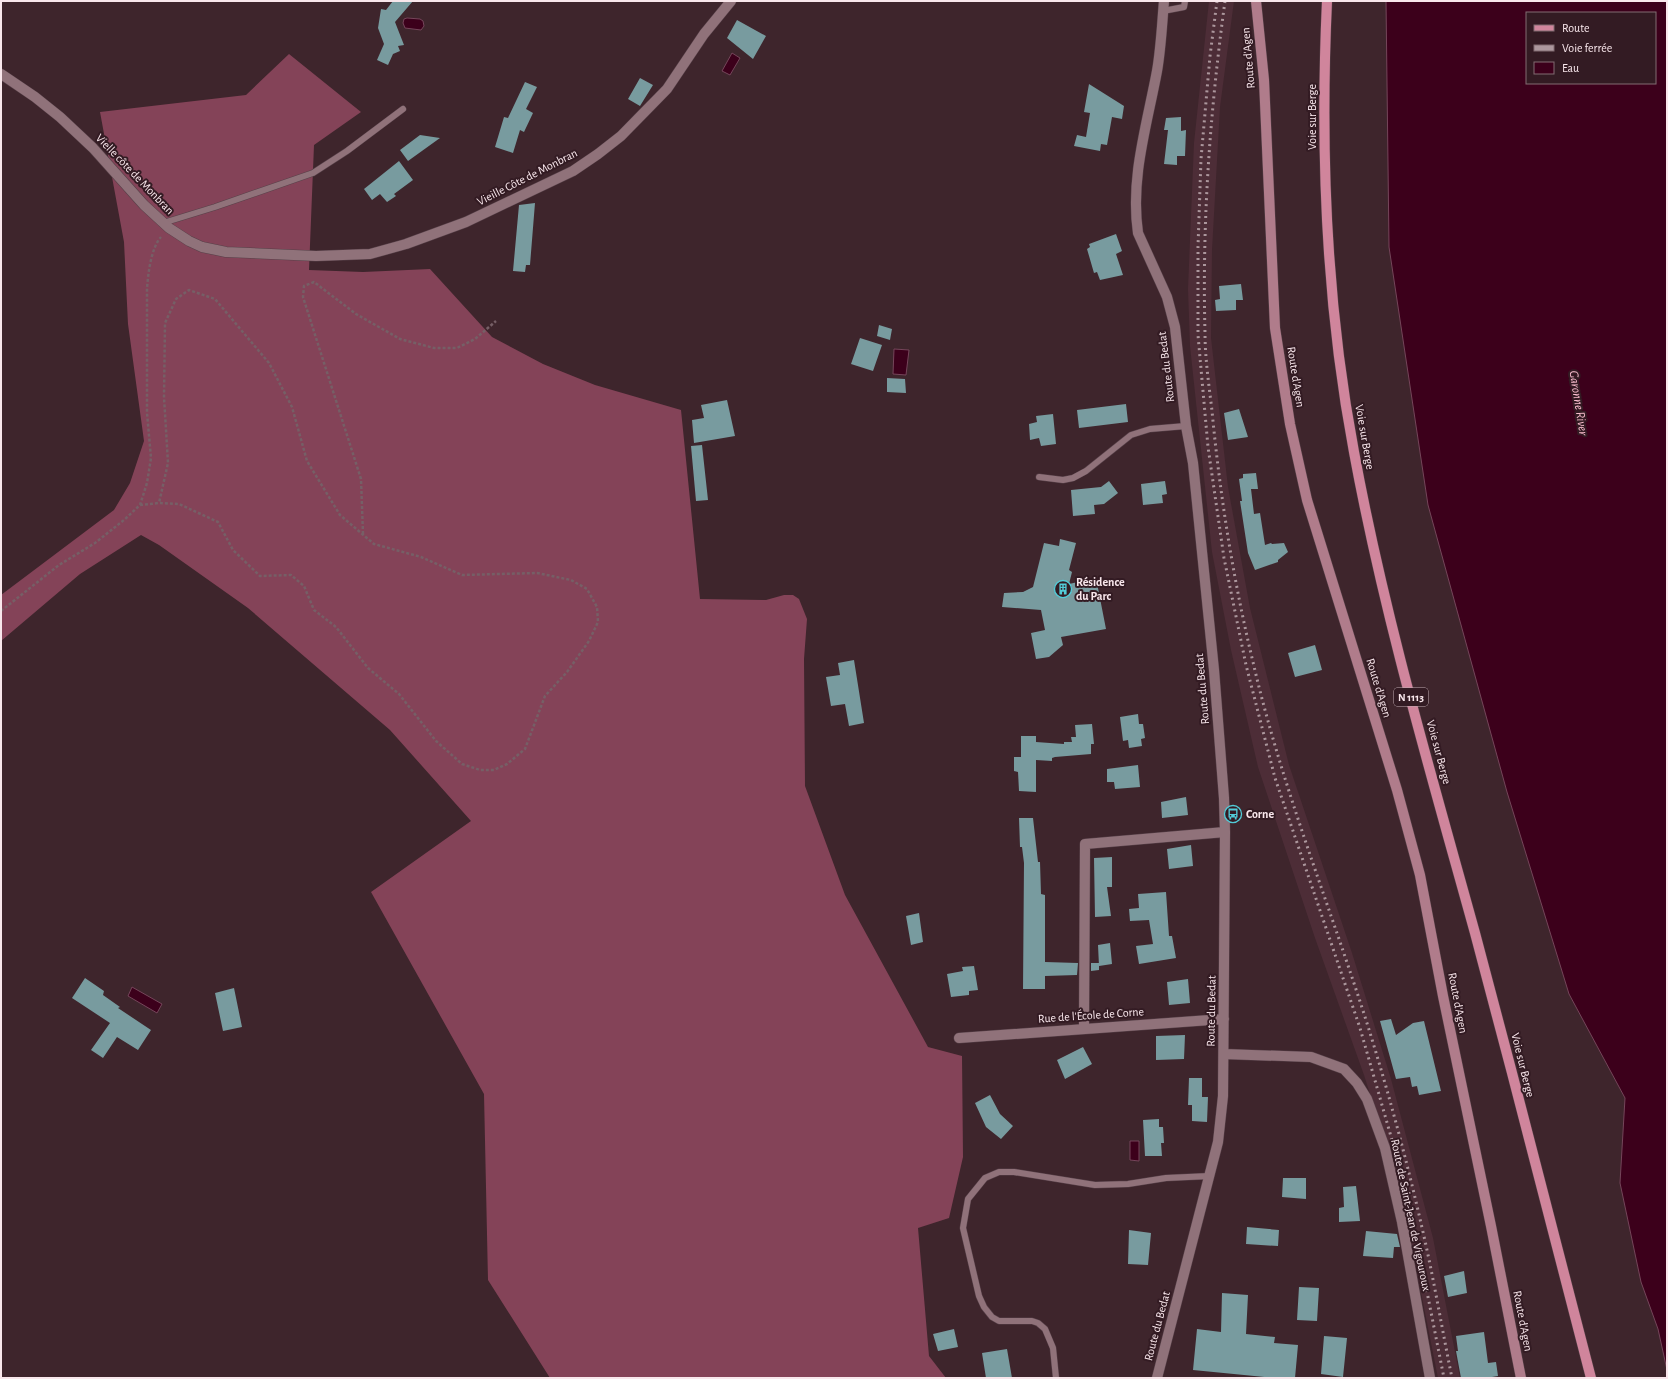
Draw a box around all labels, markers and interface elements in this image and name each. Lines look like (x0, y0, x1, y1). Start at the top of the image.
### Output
legend (1526, 12, 1656, 84)
text: Route (1562, 22, 1589, 34)
street label: Route d'Agen (1239, 27, 1257, 89)
text: Voie ferrée (1562, 42, 1612, 54)
text: Eau (1562, 62, 1579, 74)
street label: Voie sur Berge (1306, 84, 1318, 150)
street label: Vielle côte de Monbran (94, 131, 176, 217)
street label: Vieille Côte de Monbran (475, 146, 579, 208)
street label: Route du Bedat (1156, 331, 1176, 403)
street label: Route d'Agen (1285, 346, 1307, 408)
water label: Garonne River (1566, 370, 1590, 437)
street label: Voie sur Berge (1353, 403, 1377, 471)
place label: Résidence du Parc (1076, 576, 1125, 602)
building icon: Résidence du Parc (1053, 579, 1073, 599)
street label: Route du Bedat (1193, 653, 1211, 725)
street label: Route d'Agen (1364, 657, 1394, 719)
road number: N 1113 (1394, 688, 1428, 706)
street label: Voie sur Berge (1425, 719, 1453, 785)
bus stop icon: Corne (1223, 804, 1243, 824)
place label: Corne (1246, 808, 1274, 820)
street label: Route d'Agen (1446, 972, 1470, 1034)
street label: Route du Bedat (1204, 975, 1218, 1047)
street label: Rue de l'École de Corne (1037, 1004, 1144, 1025)
street label: Voie sur Berge (1509, 1032, 1537, 1098)
street label: Route de Saint-Jean de Vigouroux (1389, 1138, 1433, 1292)
street label: Route du Bedat (1142, 1290, 1172, 1362)
street label: Route d'Agen (1511, 1290, 1535, 1352)

